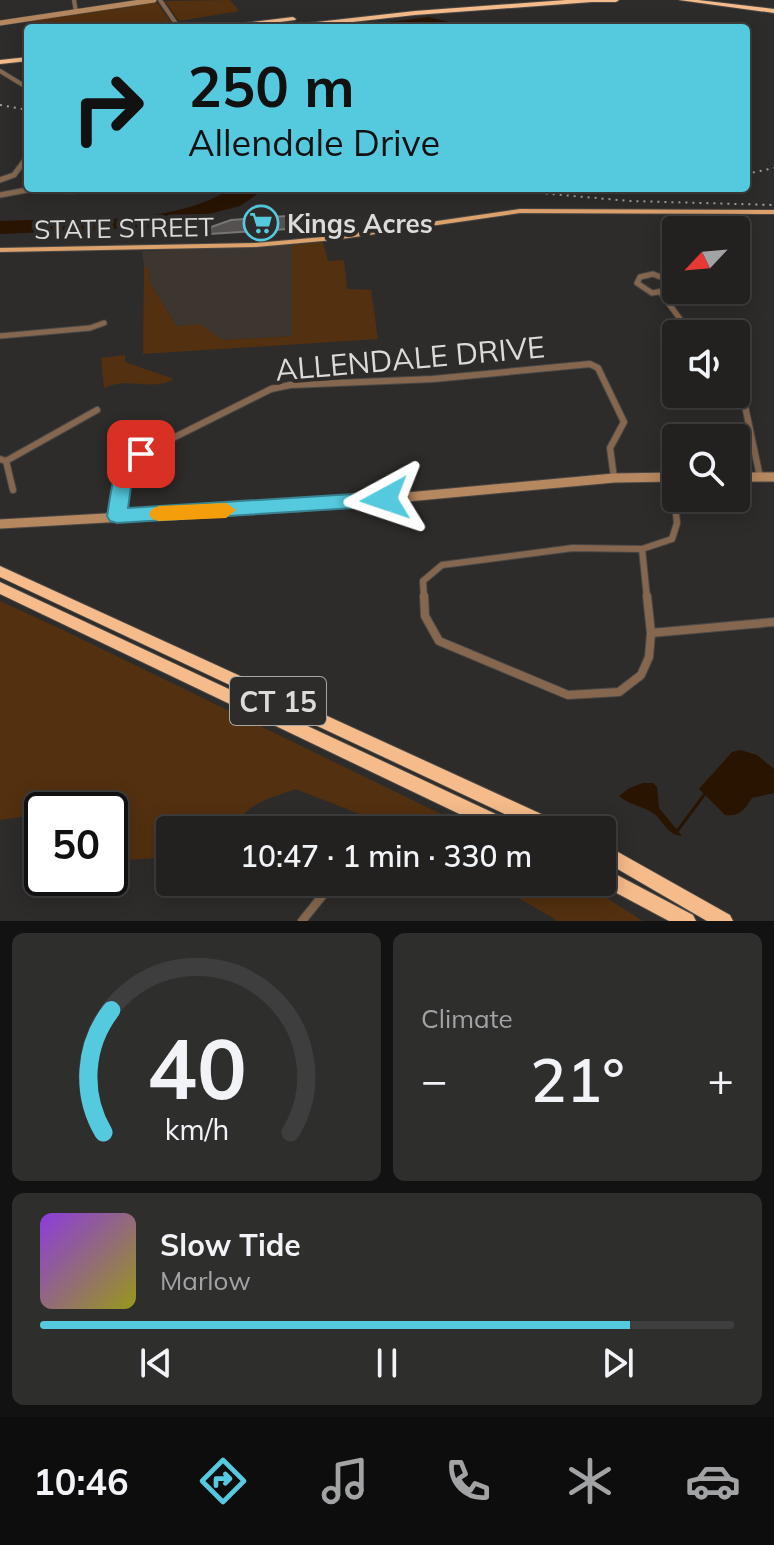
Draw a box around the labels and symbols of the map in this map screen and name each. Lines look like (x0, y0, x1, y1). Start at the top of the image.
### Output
supermarket icon: Kings Acres (242, 204, 280, 242)
place label: Kings Acres (287, 207, 433, 240)
street label: STATE STREET (34, 210, 215, 246)
north arrow (662, 216, 750, 304)
street label: ALLENDALE DRIVE (274, 327, 546, 389)
pin (107, 420, 175, 488)
position arrow (343, 457, 427, 541)
road number: CT 15 (230, 677, 326, 725)
speed limit sign: 50 (24, 792, 128, 896)

